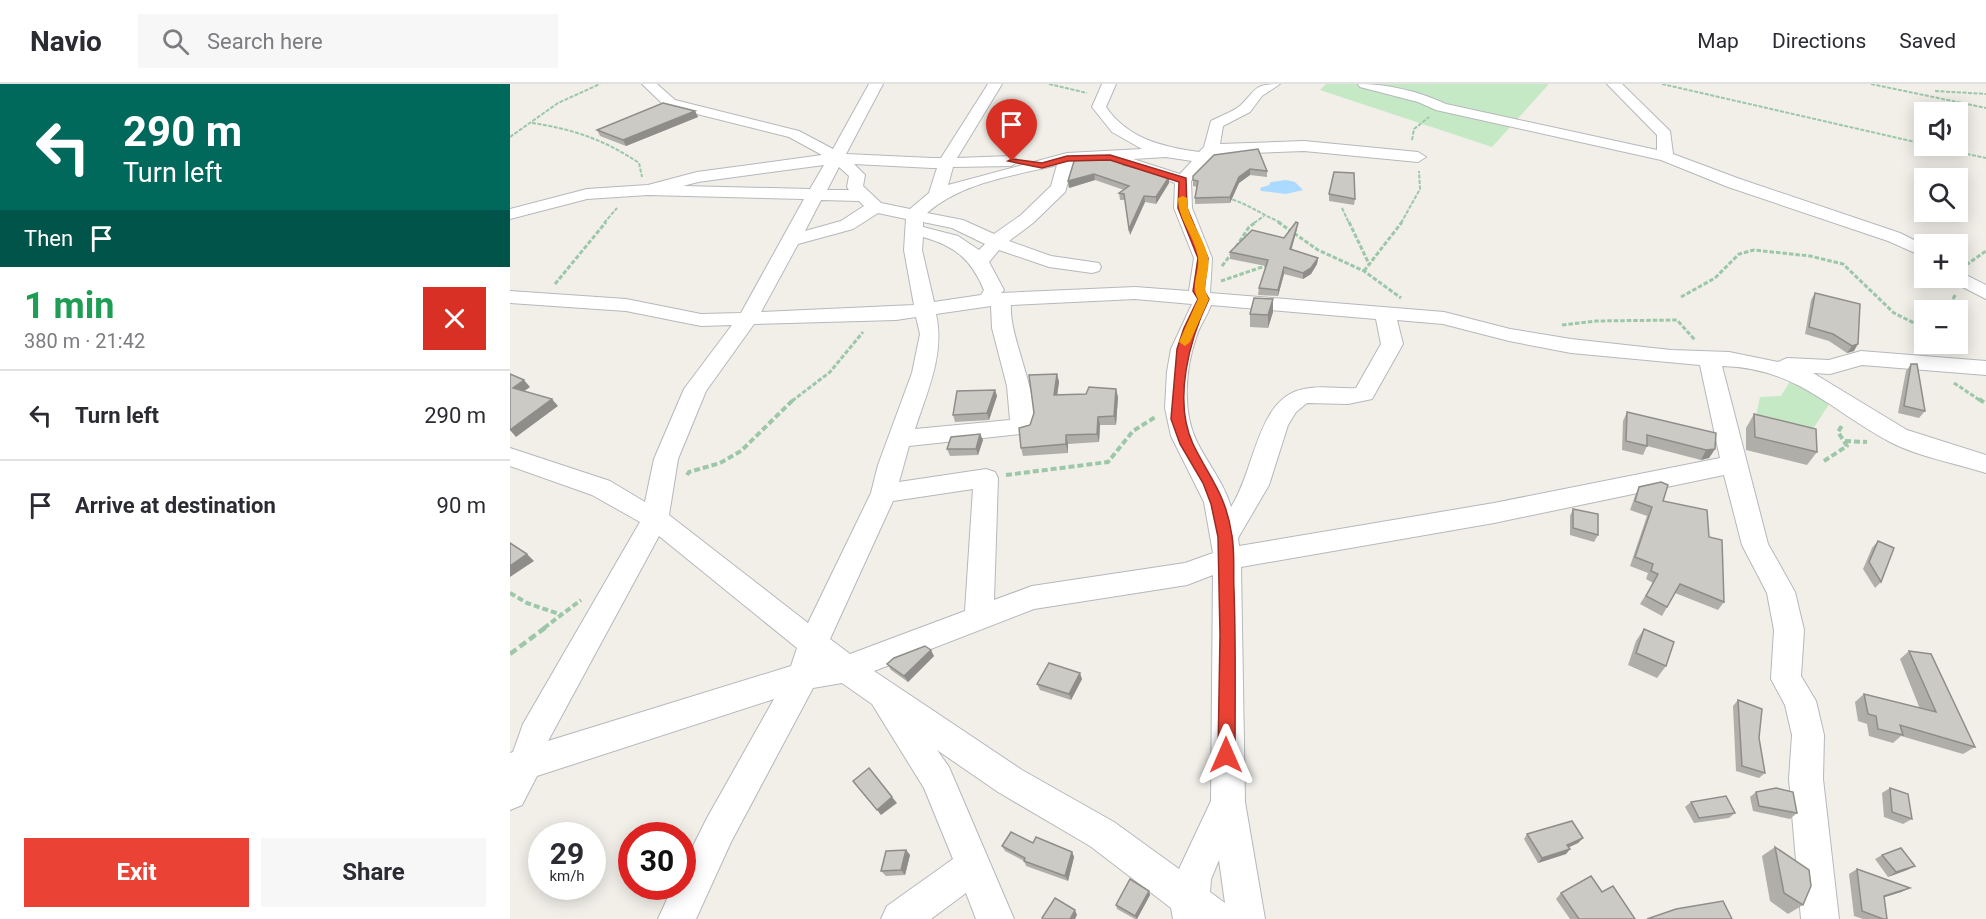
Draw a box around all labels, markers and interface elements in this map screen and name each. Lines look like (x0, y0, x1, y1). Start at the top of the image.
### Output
search box (138, 14, 558, 68)
text: Navio (30, 25, 102, 58)
icon: search (159, 25, 192, 58)
text: Search here (207, 29, 323, 54)
text: Map (1697, 29, 1739, 53)
text: Directions (1772, 29, 1866, 53)
text: Saved (1899, 29, 1956, 53)
pin (986, 99, 1037, 161)
map controls (1914, 102, 1968, 354)
button: sound (1914, 102, 1968, 156)
text: 290 m (123, 107, 242, 156)
icon: left (24, 108, 102, 186)
icon: arrive (995, 108, 1028, 141)
text: Turn left (123, 157, 223, 189)
button: search (1914, 168, 1968, 222)
icon: arrive (85, 222, 118, 255)
text: Then (24, 226, 73, 251)
button: + (1914, 234, 1968, 288)
text: 1 min (24, 285, 115, 327)
button: close (423, 287, 486, 350)
button: − (1914, 300, 1968, 354)
text: 380 m · 21:42 (24, 329, 145, 353)
icon: left (24, 399, 57, 432)
text: Turn left (75, 403, 159, 428)
text: 290 m (424, 403, 486, 428)
icon: arrive (24, 489, 57, 522)
text: Arrive at destination (75, 493, 276, 518)
text: 90 m (437, 493, 486, 518)
position arrow (1194, 723, 1258, 787)
speed limit sign: 30 (618, 822, 696, 900)
text: 29 (550, 836, 584, 871)
button: Exit (24, 838, 249, 907)
button: Share (261, 838, 486, 907)
text: km/h (549, 867, 585, 885)

